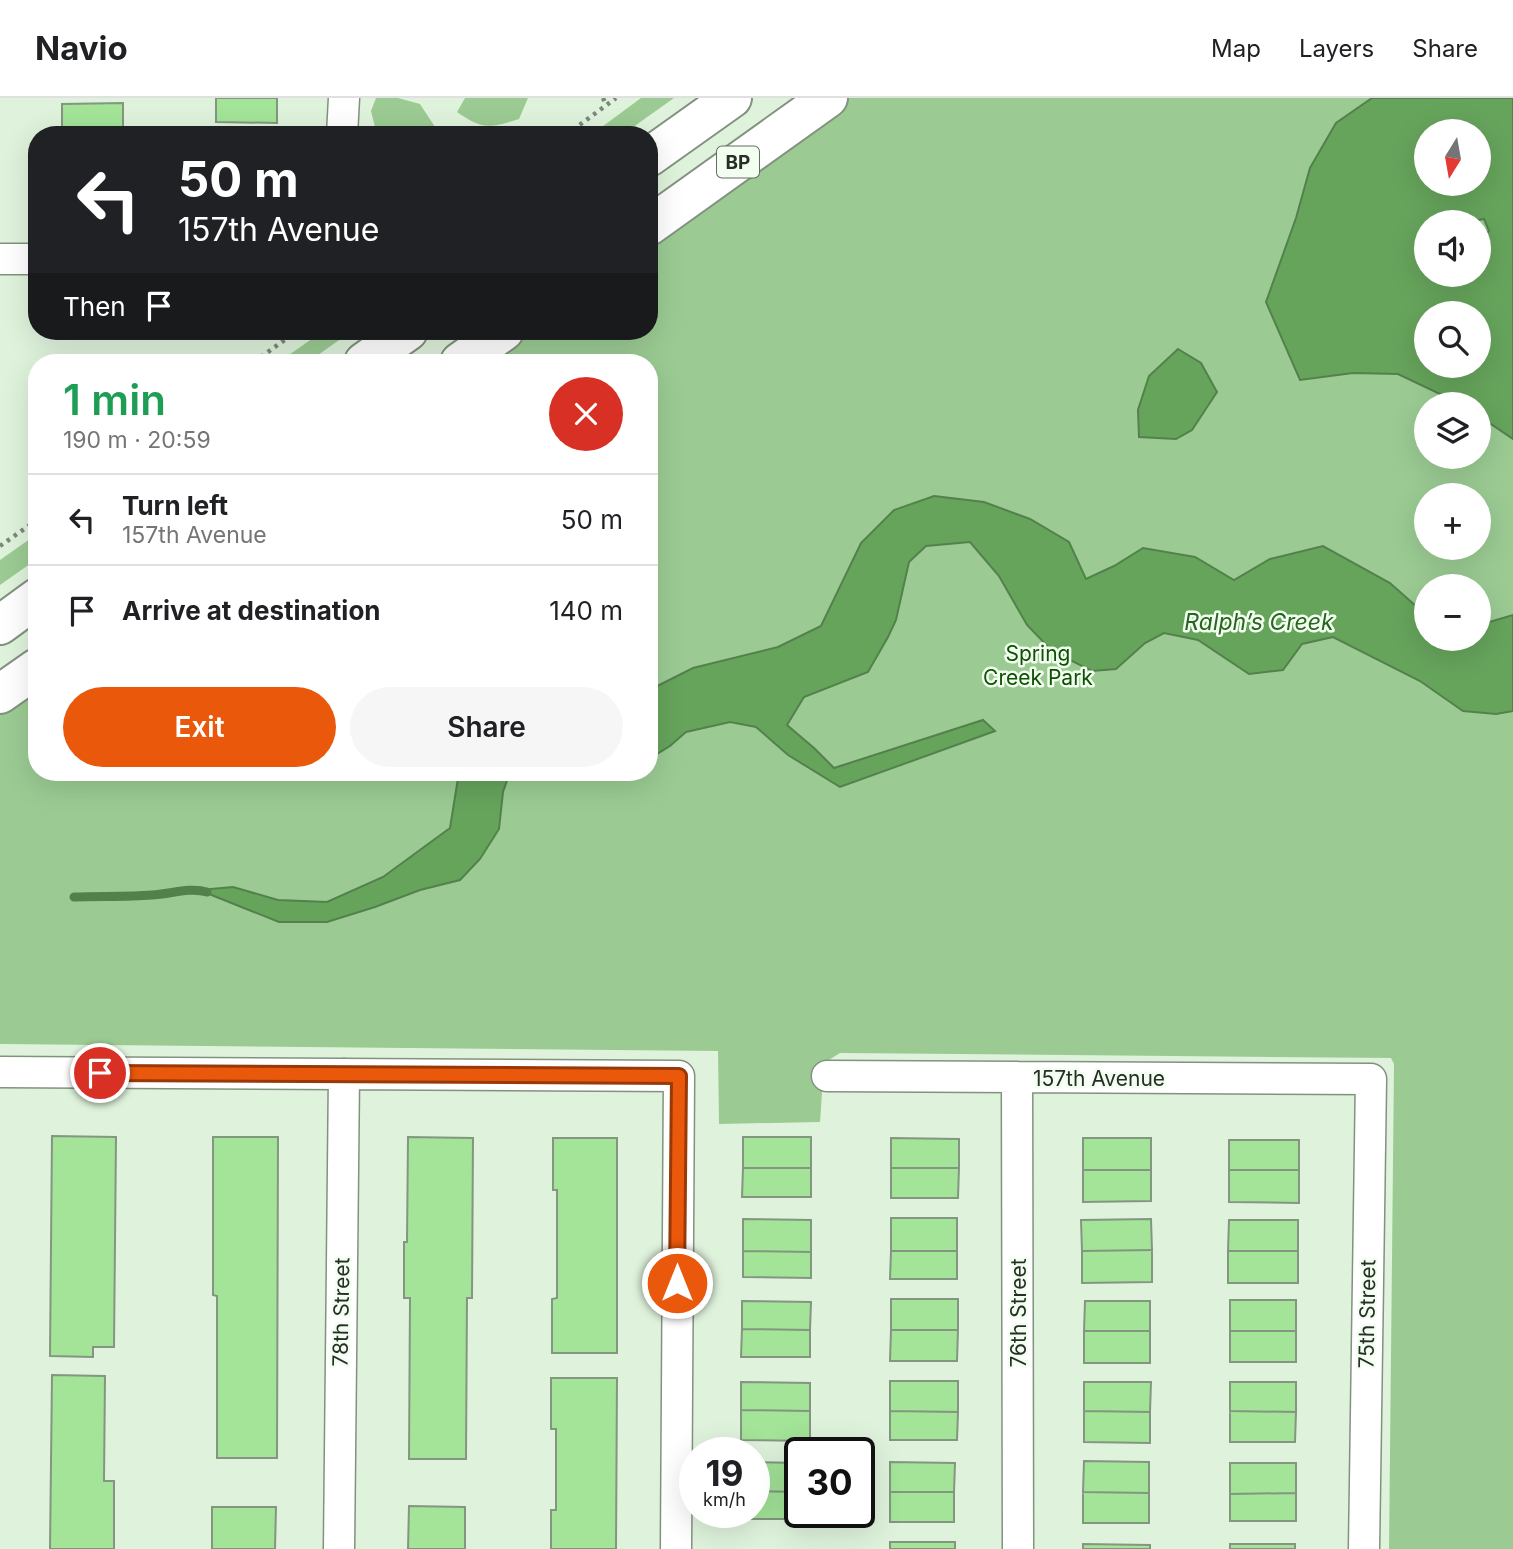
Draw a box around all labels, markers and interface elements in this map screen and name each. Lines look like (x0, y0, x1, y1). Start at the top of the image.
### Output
text: Navio (35, 28, 128, 68)
text: Map (1211, 34, 1261, 63)
text: Layers (1299, 34, 1374, 63)
text: Share (1412, 34, 1478, 63)
north arrow (1414, 119, 1491, 196)
map controls (1414, 119, 1491, 651)
road number: BP (717, 146, 759, 178)
text: 50 m (178, 150, 299, 209)
icon: left (63, 154, 154, 245)
text: 157th Avenue (178, 210, 379, 249)
button: sound (1414, 210, 1491, 287)
icon: arrive (140, 287, 178, 325)
text: Then (63, 291, 126, 322)
button: search (1414, 301, 1491, 378)
text: 1 min (63, 374, 166, 425)
button: close (549, 377, 623, 451)
button: layers (1414, 392, 1491, 469)
text: 190 m · 20:59 (63, 426, 211, 454)
button: + (1414, 483, 1491, 560)
text: Turn left (122, 490, 228, 521)
icon: left (63, 501, 101, 539)
text: 50 m (561, 504, 623, 535)
text: 157th Avenue (122, 521, 267, 549)
button: − (1414, 574, 1491, 651)
icon: arrive (63, 592, 101, 630)
text: Arrive at destination (122, 595, 381, 626)
text: 140 m (549, 595, 623, 626)
water label: Ralph’s Creek (1184, 608, 1334, 636)
park label: Spring Creek Park (983, 641, 1093, 690)
button: Exit (63, 687, 336, 767)
button: Share (350, 687, 623, 767)
pin (70, 1043, 130, 1103)
icon: arrive (81, 1054, 119, 1092)
street label: 157th Avenue (1033, 1066, 1165, 1091)
position arrow (640, 1246, 714, 1320)
street label: 78th Street (328, 1257, 354, 1367)
street label: 76th Street (1006, 1258, 1031, 1368)
street label: 75th Street (1354, 1259, 1380, 1369)
speed limit sign: 30 (784, 1437, 875, 1528)
text: 19 (706, 1452, 743, 1494)
text: km/h (703, 1489, 746, 1510)

